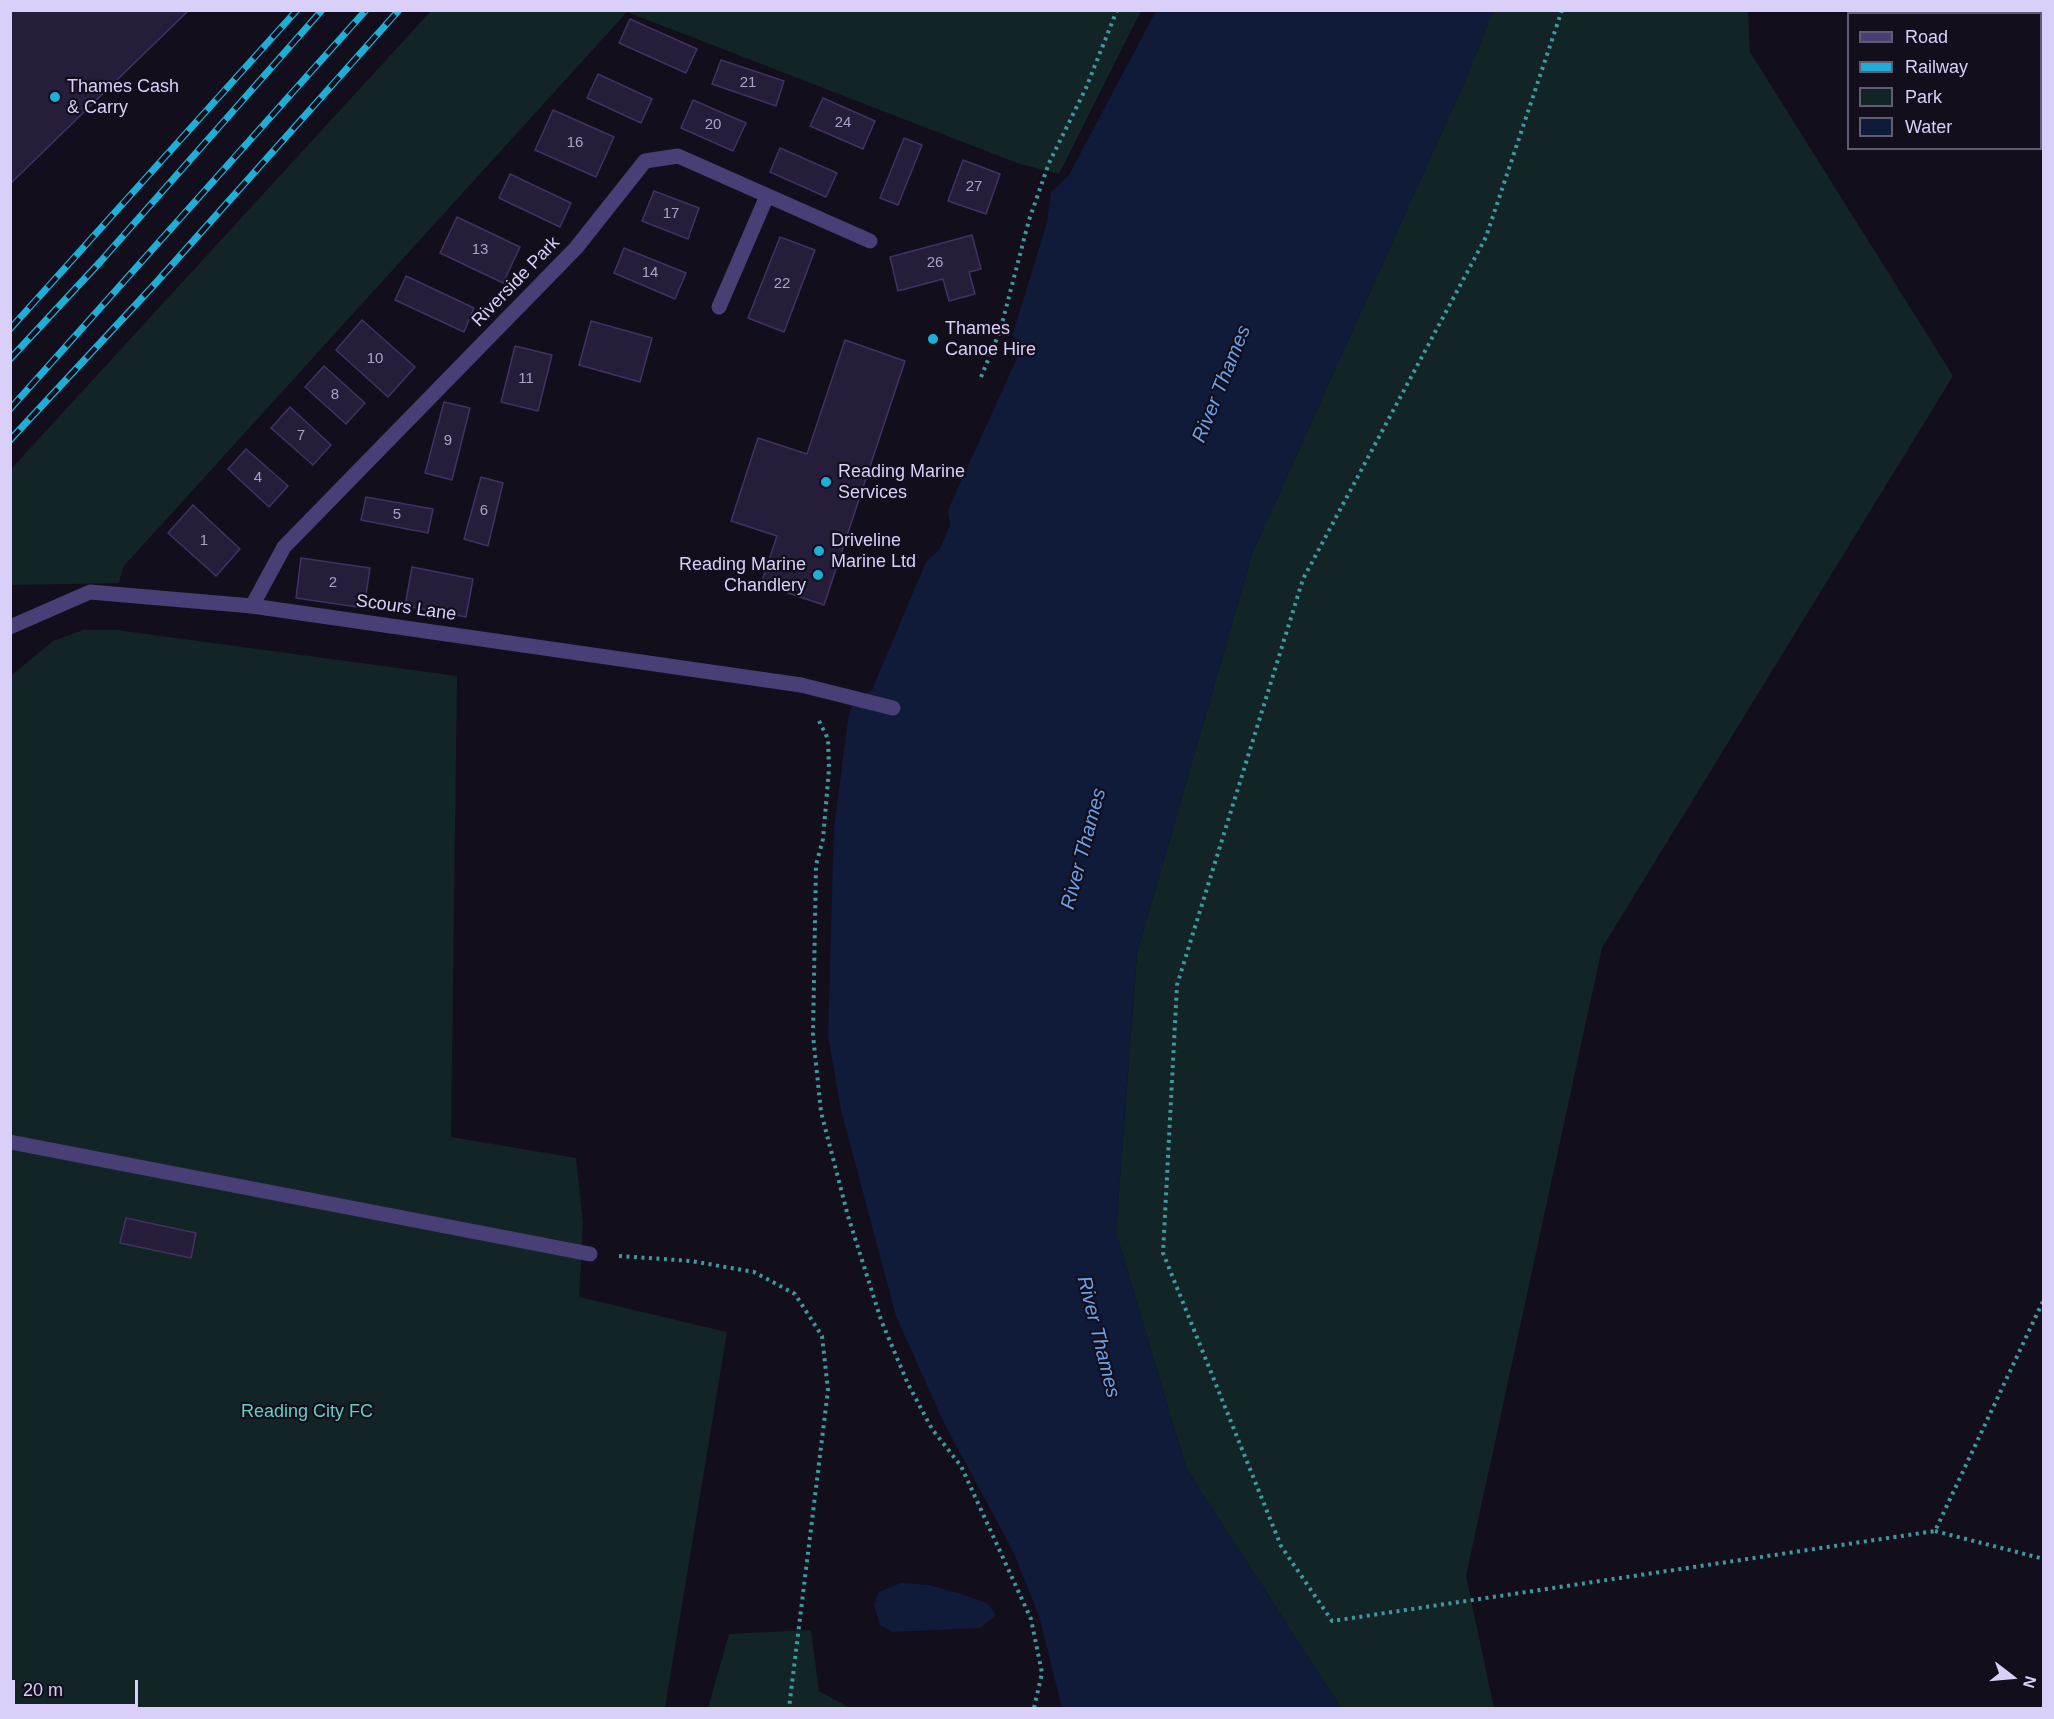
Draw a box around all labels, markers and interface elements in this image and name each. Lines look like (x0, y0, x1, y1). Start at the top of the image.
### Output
legend (1847, 12, 2042, 150)
text: Road (1905, 27, 1948, 47)
text: Railway (1905, 57, 1968, 77)
house number: 21 (740, 74, 756, 92)
place label: Thames Cash & Carry (67, 76, 179, 118)
text: Park (1905, 87, 1942, 107)
marker: Thames Cash & Carry (48, 90, 62, 104)
house number: 24 (835, 114, 851, 132)
house number: 20 (705, 116, 721, 134)
text: Water (1905, 117, 1952, 137)
house number: 16 (567, 134, 583, 152)
house number: 27 (966, 178, 982, 196)
house number: 17 (663, 205, 679, 223)
street label: Riverside Park (468, 232, 564, 332)
house number: 13 (472, 241, 488, 259)
house number: 26 (927, 254, 943, 272)
house number: 14 (642, 264, 658, 282)
house number: 22 (774, 275, 790, 293)
place label: Thames Canoe Hire (945, 318, 1036, 360)
water label: River Thames (1188, 322, 1256, 446)
marker: Thames Canoe Hire (926, 332, 940, 346)
house number: 10 (367, 350, 383, 368)
house number: 11 (518, 370, 534, 388)
house number: 8 (331, 386, 339, 404)
house number: 7 (297, 427, 305, 445)
house number: 9 (444, 432, 452, 450)
place label: Reading Marine Services (838, 461, 965, 504)
house number: 4 (254, 469, 262, 487)
marker: Reading Marine Services (819, 475, 833, 489)
house number: 6 (480, 502, 488, 520)
house number: 5 (393, 506, 401, 524)
place label: Driveline Marine Ltd (831, 530, 916, 572)
house number: 1 (200, 532, 208, 550)
marker: Driveline Marine Ltd (812, 544, 826, 558)
place label: Reading Marine Chandlery (679, 554, 806, 596)
marker: Reading Marine Chandlery (811, 568, 825, 582)
house number: 2 (329, 574, 337, 592)
street label: Scours Lane (354, 590, 458, 626)
water label: River Thames (1056, 786, 1112, 912)
water label: River Thames (1071, 1274, 1125, 1400)
park label: Reading City FC (241, 1401, 373, 1423)
north arrow (1982, 1647, 2042, 1707)
scale bar (15, 1668, 141, 1706)
text: N (2020, 1674, 2040, 1690)
text: 20 m (23, 1680, 63, 1700)

